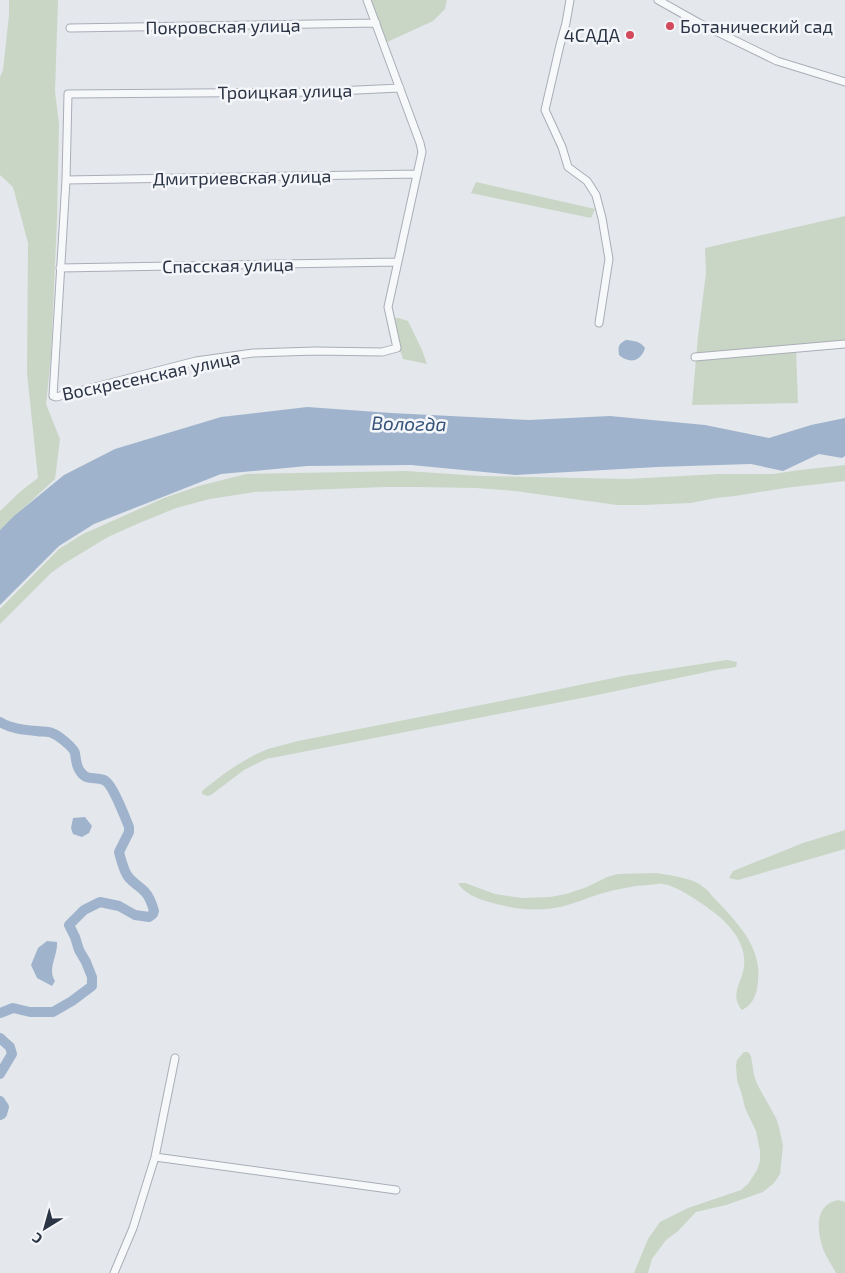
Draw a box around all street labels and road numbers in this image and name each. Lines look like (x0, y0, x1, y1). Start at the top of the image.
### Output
street label: Покровская улица (145, 14, 301, 38)
street label: Троицкая улица (218, 79, 352, 103)
street label: Дмитриевская улица (153, 164, 331, 190)
street label: Спасская улица (162, 253, 294, 277)
street label: Воскресенская улица (60, 345, 242, 405)

